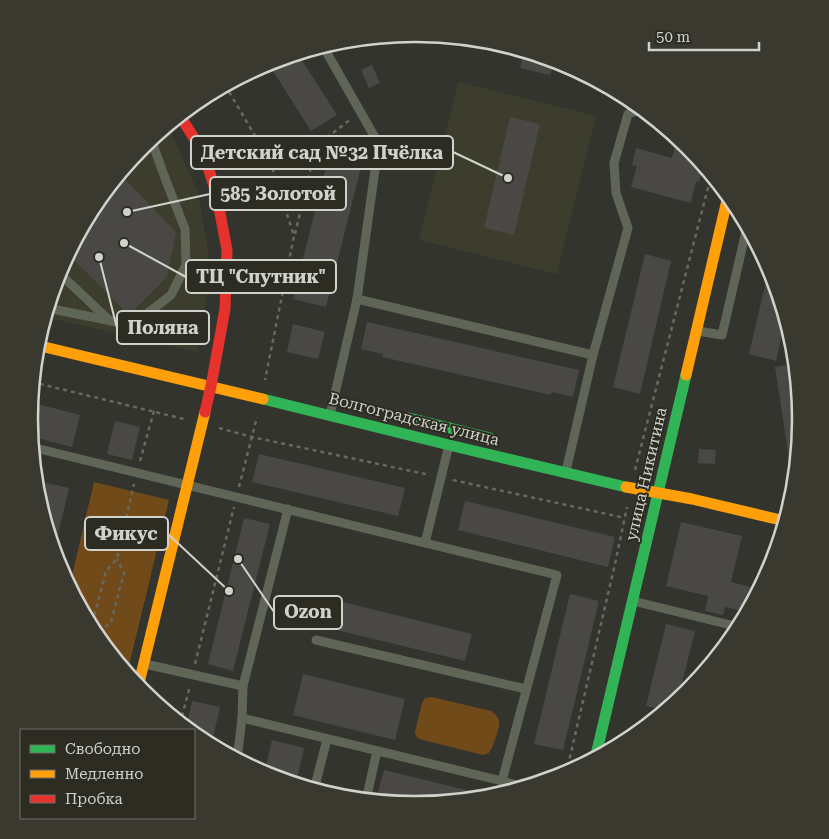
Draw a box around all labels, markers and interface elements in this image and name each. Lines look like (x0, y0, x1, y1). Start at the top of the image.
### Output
scale bar (649, 20, 759, 52)
text: 50 m (656, 28, 691, 46)
callout: Детский сад №32 Пчёлка (191, 136, 453, 169)
text: Детский сад №32 Пчёлка (201, 142, 444, 163)
callout: 585 Золотой (210, 177, 346, 210)
text: 585 Золотой (220, 183, 336, 204)
callout: ТЦ "Спутник" (186, 260, 336, 293)
text: ТЦ "Спутник" (196, 266, 326, 287)
callout: Поляна (117, 311, 209, 344)
text: Поляна (127, 317, 199, 338)
street label: Волгоградская улица (327, 389, 502, 449)
street label: улица Никитина (621, 405, 671, 543)
callout: Фикус (85, 517, 168, 550)
text: Фикус (94, 523, 158, 544)
callout: Ozon (274, 596, 342, 629)
text: Ozon (284, 601, 332, 622)
legend (20, 729, 195, 819)
text: Свободно (65, 740, 140, 758)
text: Медленно (65, 765, 144, 783)
text: Пробка (65, 790, 123, 808)

